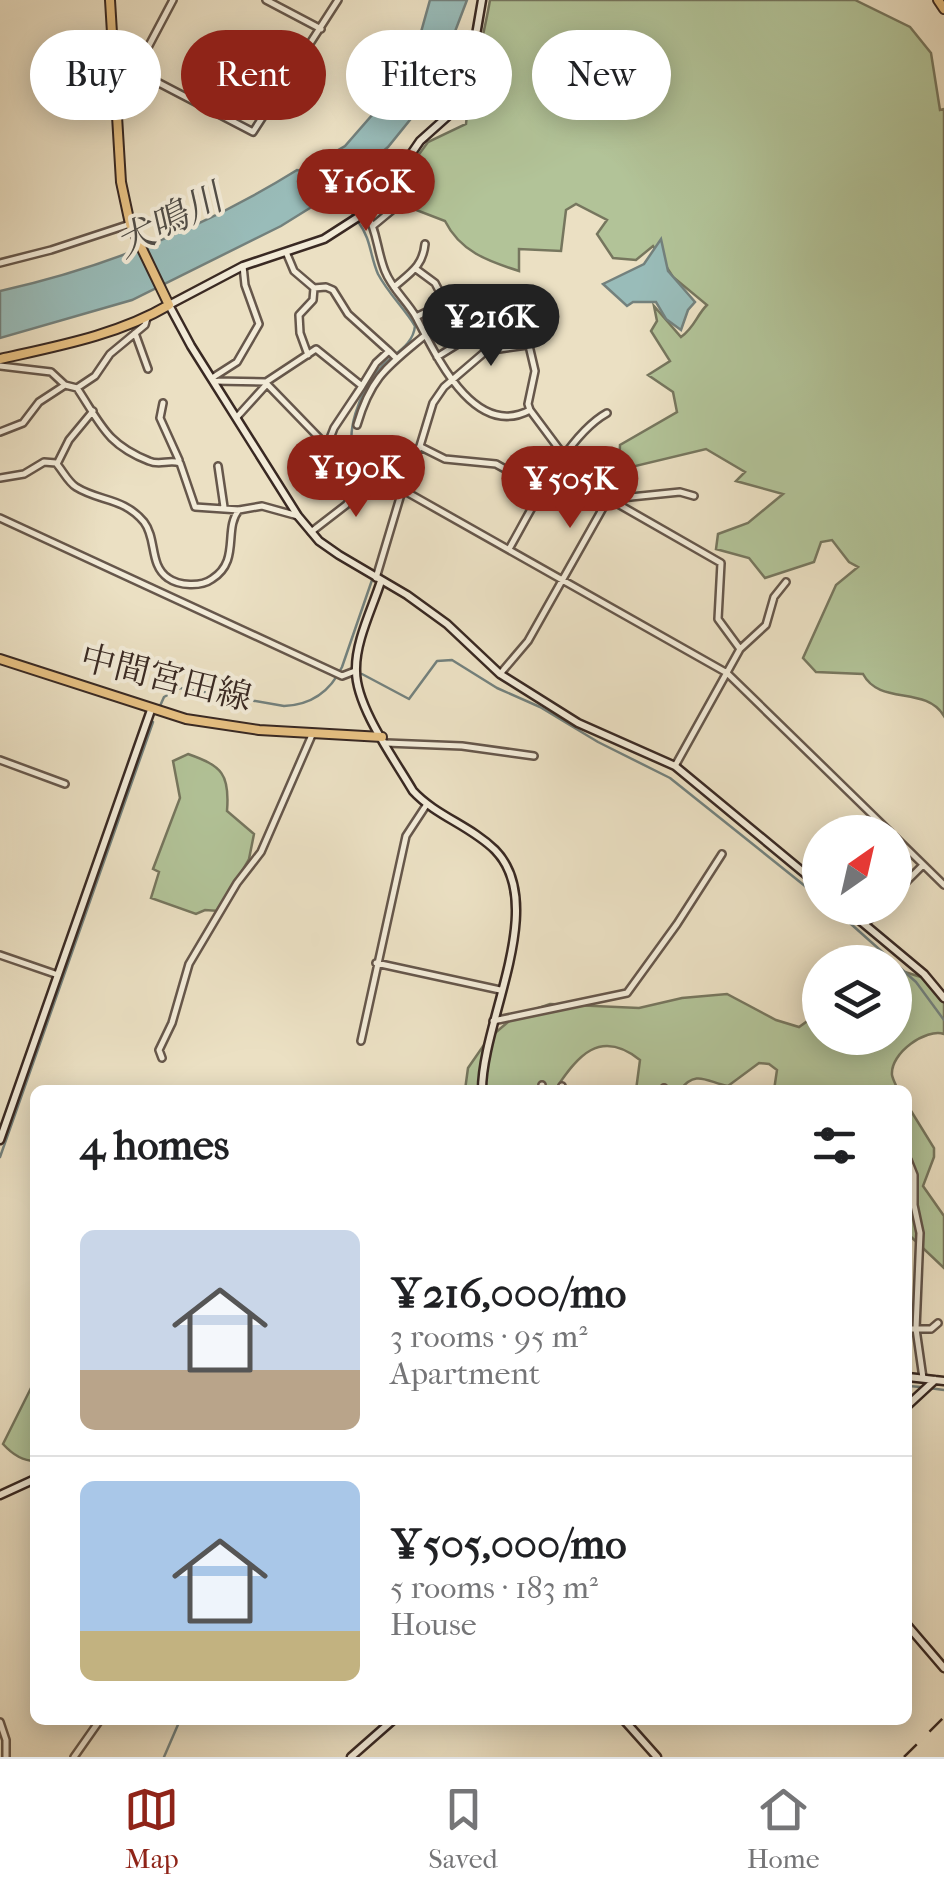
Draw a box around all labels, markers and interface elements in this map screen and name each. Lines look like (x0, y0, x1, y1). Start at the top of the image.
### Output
chip: Buy (30, 30, 161, 120)
chip: Rent (181, 30, 326, 120)
chip: Filters (346, 30, 512, 120)
chip: New (532, 30, 671, 120)
pin: ¥160K (296, 149, 436, 234)
text: ¥160K (319, 163, 413, 200)
water label: 犬鳴川 (108, 173, 234, 267)
pin: ¥216K (421, 284, 561, 369)
text: ¥216K (444, 298, 538, 335)
pin: ¥190K (286, 435, 426, 520)
pin: ¥505K (500, 446, 640, 531)
text: ¥190K (309, 449, 403, 486)
text: ¥505K (523, 460, 617, 497)
street label: 中間宮田線 (76, 637, 256, 719)
north arrow (802, 815, 912, 925)
map controls (802, 815, 912, 1055)
button: layers (802, 945, 912, 1055)
icon: filters (807, 1118, 862, 1173)
text: 4 homes (80, 1121, 229, 1170)
text: ¥216,000/mo (390, 1269, 626, 1318)
icon: home (160, 1270, 280, 1390)
text: 3 rooms · 95 m² (390, 1318, 587, 1355)
text: Apartment (390, 1355, 540, 1392)
text: ¥505,000/mo (390, 1520, 626, 1569)
icon: home (160, 1521, 280, 1641)
text: 5 rooms · 183 m² (390, 1569, 598, 1606)
text: House (390, 1606, 477, 1643)
tab: Map (124, 1782, 179, 1875)
tab: Saved (428, 1782, 498, 1875)
tab: Home (747, 1782, 820, 1875)

